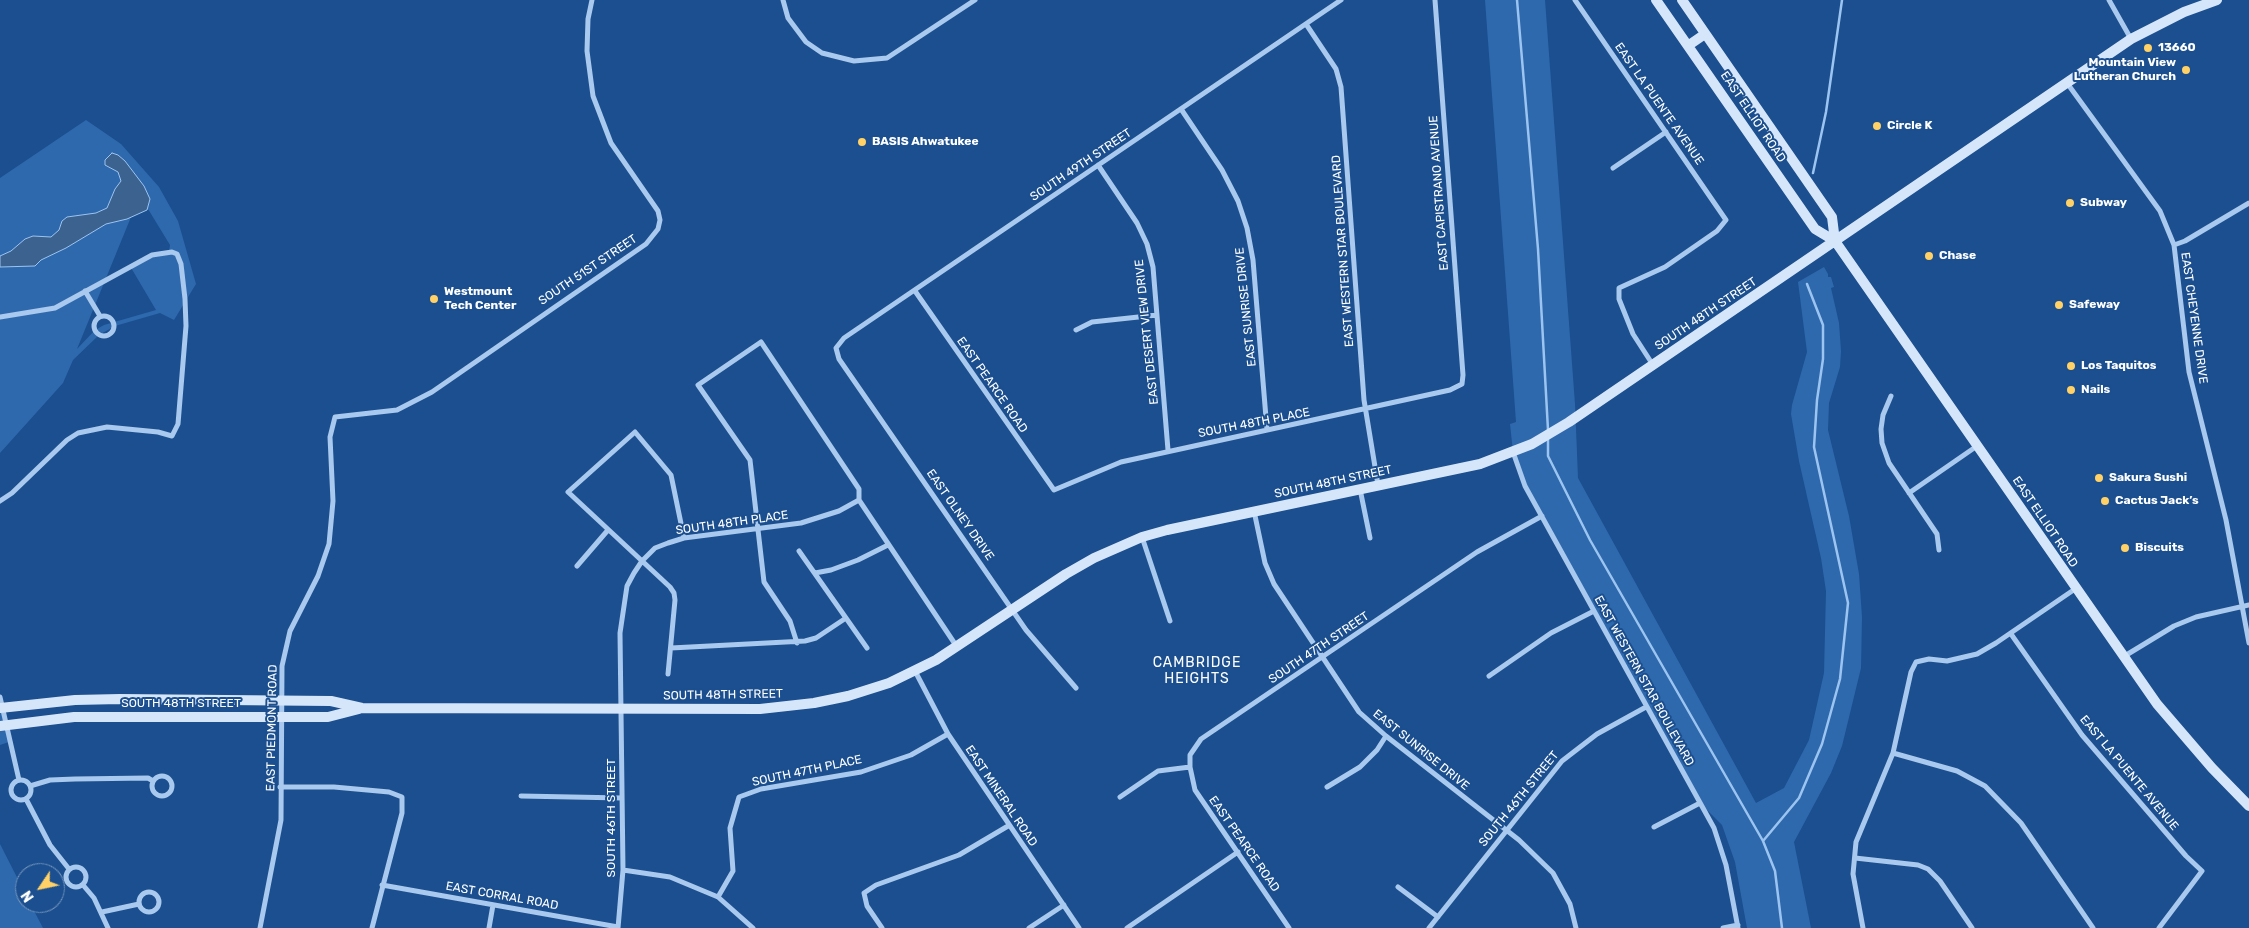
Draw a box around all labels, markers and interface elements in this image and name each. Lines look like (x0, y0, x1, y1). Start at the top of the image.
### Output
street label: EAST LA PUENTE AVENUE (1611, 40, 1707, 168)
place label: 13660 (2158, 41, 2196, 55)
marker: 13660 (2142, 42, 2154, 54)
place label: Mountain View Lutheran Church (2074, 56, 2176, 84)
marker: Mountain View Lutheran Church (2180, 64, 2192, 76)
street label: EAST ELLIOT ROAD (1717, 69, 1789, 165)
street label: EAST CAPISTRANO AVENUE (1426, 115, 1452, 271)
place label: Circle K (1887, 119, 1932, 133)
marker: Circle K (1871, 120, 1883, 132)
street label: SOUTH 49TH STREET (1028, 126, 1134, 204)
place label: BASIS Ahwatukee (872, 135, 979, 149)
marker: BASIS Ahwatukee (856, 136, 868, 148)
street label: EAST WESTERN STAR BOULEVARD (1329, 155, 1357, 347)
place label: Subway (2080, 196, 2127, 210)
marker: Subway (2064, 197, 2076, 209)
street label: SOUTH 51ST STREET (536, 232, 640, 308)
street label: EAST SUNRISE DRIVE (1233, 247, 1259, 367)
place label: Chase (1939, 249, 1976, 263)
marker: Chase (1923, 250, 1935, 262)
street label: EAST CHEYENNE DRIVE (2178, 251, 2210, 385)
street label: EAST DESERT VIEW DRIVE (1132, 259, 1162, 405)
street label: SOUTH 48TH STREET (1652, 275, 1760, 353)
place label: Westmount Tech Center (444, 285, 516, 313)
marker: Westmount Tech Center (428, 293, 440, 305)
place label: Safeway (2069, 298, 2120, 312)
marker: Safeway (2053, 299, 2065, 311)
street label: EAST PEARCE ROAD (954, 334, 1030, 436)
place label: Los Taquitos (2081, 359, 2156, 373)
marker: Los Taquitos (2065, 360, 2077, 372)
place label: Nails (2081, 383, 2110, 397)
marker: Nails (2065, 384, 2077, 396)
street label: SOUTH 48TH PLACE (1197, 405, 1311, 441)
street label: SOUTH 48TH STREET (1273, 463, 1393, 501)
street label: EAST OLNEY DRIVE (923, 467, 997, 563)
place label: Sakura Sushi (2109, 471, 2187, 485)
marker: Sakura Sushi (2093, 472, 2105, 484)
street label: EAST ELLIOT ROAD (2009, 474, 2081, 570)
place label: Cactus Jack’s (2115, 494, 2199, 508)
marker: Cactus Jack’s (2099, 495, 2111, 507)
street label: SOUTH 48TH PLACE (675, 508, 789, 538)
place label: Biscuits (2135, 541, 2184, 555)
marker: Biscuits (2119, 542, 2131, 554)
street label: EAST WESTERN STAR BOULEVARD (1591, 593, 1697, 769)
street label: SOUTH 47TH STREET (1266, 609, 1372, 687)
district label: CAMBRIDGE HEIGHTS (1152, 655, 1242, 688)
street label: EAST PIEDMONT ROAD (264, 664, 280, 792)
street label: SOUTH 48TH STREET (663, 687, 783, 703)
street label: SOUTH 48TH STREET (121, 697, 241, 711)
street label: EAST SUNRISE DRIVE (1370, 707, 1472, 793)
street label: EAST LA PUENTE AVENUE (2077, 713, 2181, 833)
street label: EAST MINERAL ROAD (962, 743, 1040, 849)
street label: SOUTH 46TH STREET (1476, 748, 1562, 850)
street label: SOUTH 47TH PLACE (751, 752, 863, 790)
street label: SOUTH 46TH STREET (605, 759, 619, 877)
street label: EAST PEARCE ROAD (1206, 793, 1282, 895)
north arrow (15, 863, 65, 913)
street label: EAST CORRAL ROAD (445, 879, 559, 913)
text: N (18, 887, 38, 905)

